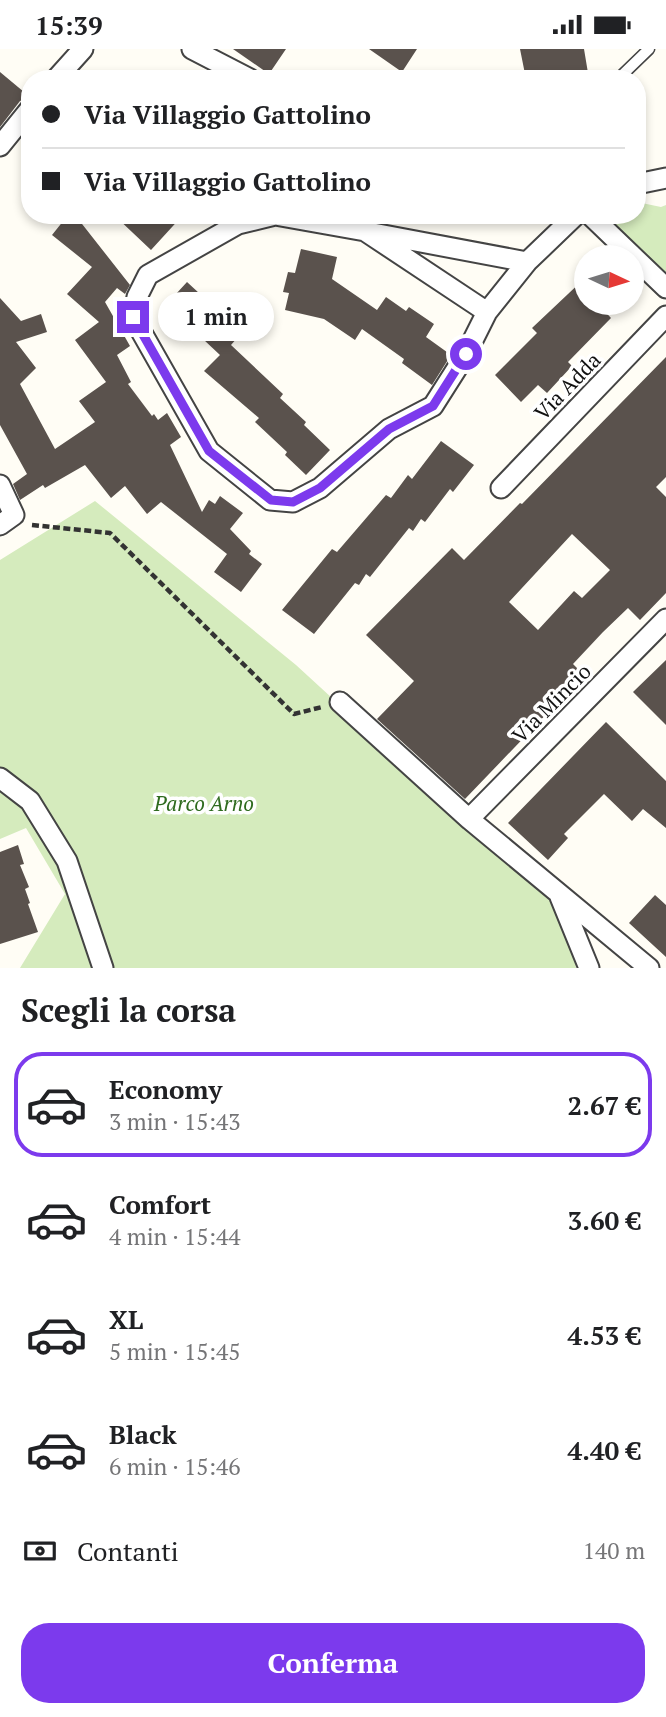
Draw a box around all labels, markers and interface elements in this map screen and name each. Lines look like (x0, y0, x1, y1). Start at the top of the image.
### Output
text: 15:39 (35, 8, 103, 42)
text: Via Villaggio Gattolino (84, 97, 371, 131)
text: Via Villaggio Gattolino (84, 164, 371, 198)
north arrow (574, 245, 644, 315)
map controls (574, 245, 644, 315)
callout: 1 min (158, 293, 273, 341)
route end (117, 301, 149, 333)
text: 1 min (185, 301, 247, 332)
route start (450, 338, 482, 370)
street label: Via Adda (528, 346, 607, 426)
street label: Via Mincio (505, 657, 597, 749)
park label: Parco Arno (153, 789, 254, 817)
text: Scegli la corsa (21, 989, 236, 1031)
text: Economy (109, 1072, 222, 1106)
icon: car (25, 1073, 88, 1136)
text: 2.67 € (568, 1088, 641, 1122)
text: 3 min · 15:43 (109, 1106, 241, 1137)
text: Comfort (109, 1187, 211, 1221)
icon: car (25, 1188, 88, 1251)
text: 3.60 € (568, 1203, 641, 1237)
text: 4 min · 15:44 (109, 1221, 241, 1252)
text: XL (109, 1302, 143, 1336)
icon: car (25, 1303, 88, 1366)
text: 4.53 € (568, 1318, 641, 1352)
text: 5 min · 15:45 (109, 1336, 241, 1367)
text: Black (109, 1417, 177, 1451)
icon: car (25, 1418, 88, 1481)
text: 4.40 € (568, 1433, 641, 1467)
text: 6 min · 15:46 (109, 1451, 241, 1482)
icon: cash (21, 1532, 59, 1570)
text: Contanti (77, 1534, 179, 1568)
text: 140 m (583, 1535, 645, 1566)
button: Conferma (21, 1623, 645, 1703)

